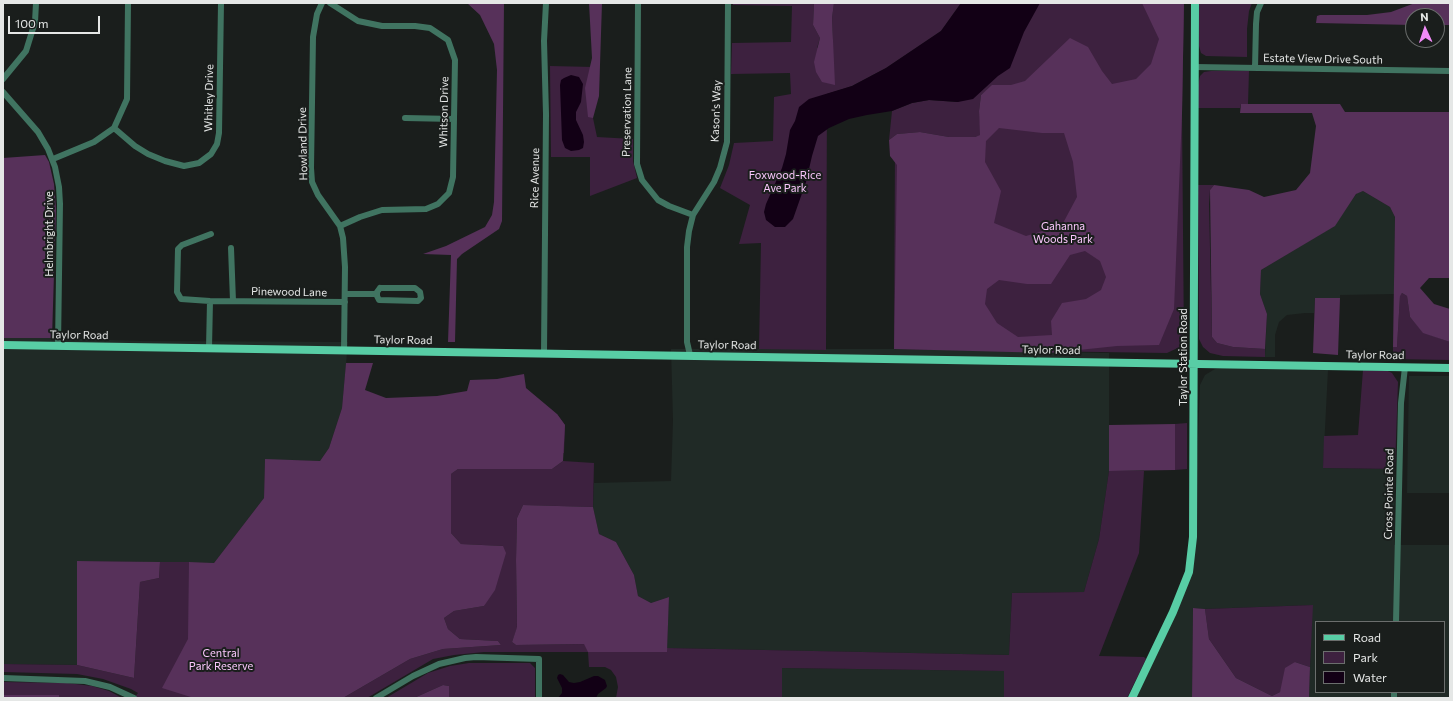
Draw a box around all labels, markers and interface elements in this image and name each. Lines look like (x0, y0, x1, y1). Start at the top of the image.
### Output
scale bar (10, 8, 102, 34)
north arrow (1405, 8, 1445, 48)
text: N (1420, 10, 1429, 23)
text: 100 m (15, 16, 49, 30)
street label: Estate View Drive South (1263, 51, 1383, 67)
street label: Whitley Drive (202, 64, 216, 132)
street label: Preservation Lane (620, 67, 634, 157)
street label: Whitson Drive (437, 76, 451, 148)
street label: Kason's Way (708, 80, 724, 142)
street label: Howland Drive (296, 107, 310, 181)
street label: Rice Avenue (528, 148, 542, 208)
park label: Foxwood-Rice Ave Park (749, 168, 821, 194)
street label: Helmbright Drive (42, 191, 56, 277)
park label: Gahanna Woods Park (1033, 219, 1093, 245)
street label: Pinewood Lane (251, 285, 327, 299)
street label: Taylor Station Road (1176, 308, 1190, 406)
street label: Taylor Road (49, 328, 109, 342)
street label: Taylor Road (373, 333, 433, 347)
street label: Taylor Road (697, 338, 757, 352)
street label: Taylor Road (1021, 343, 1081, 357)
street label: Taylor Road (1345, 348, 1405, 362)
street label: Cross Pointe Road (1382, 449, 1396, 539)
legend (1315, 621, 1445, 693)
text: Road (1353, 630, 1381, 644)
park label: Central Park Reserve (189, 646, 253, 672)
text: Park (1353, 650, 1378, 664)
text: Water (1353, 670, 1387, 684)

